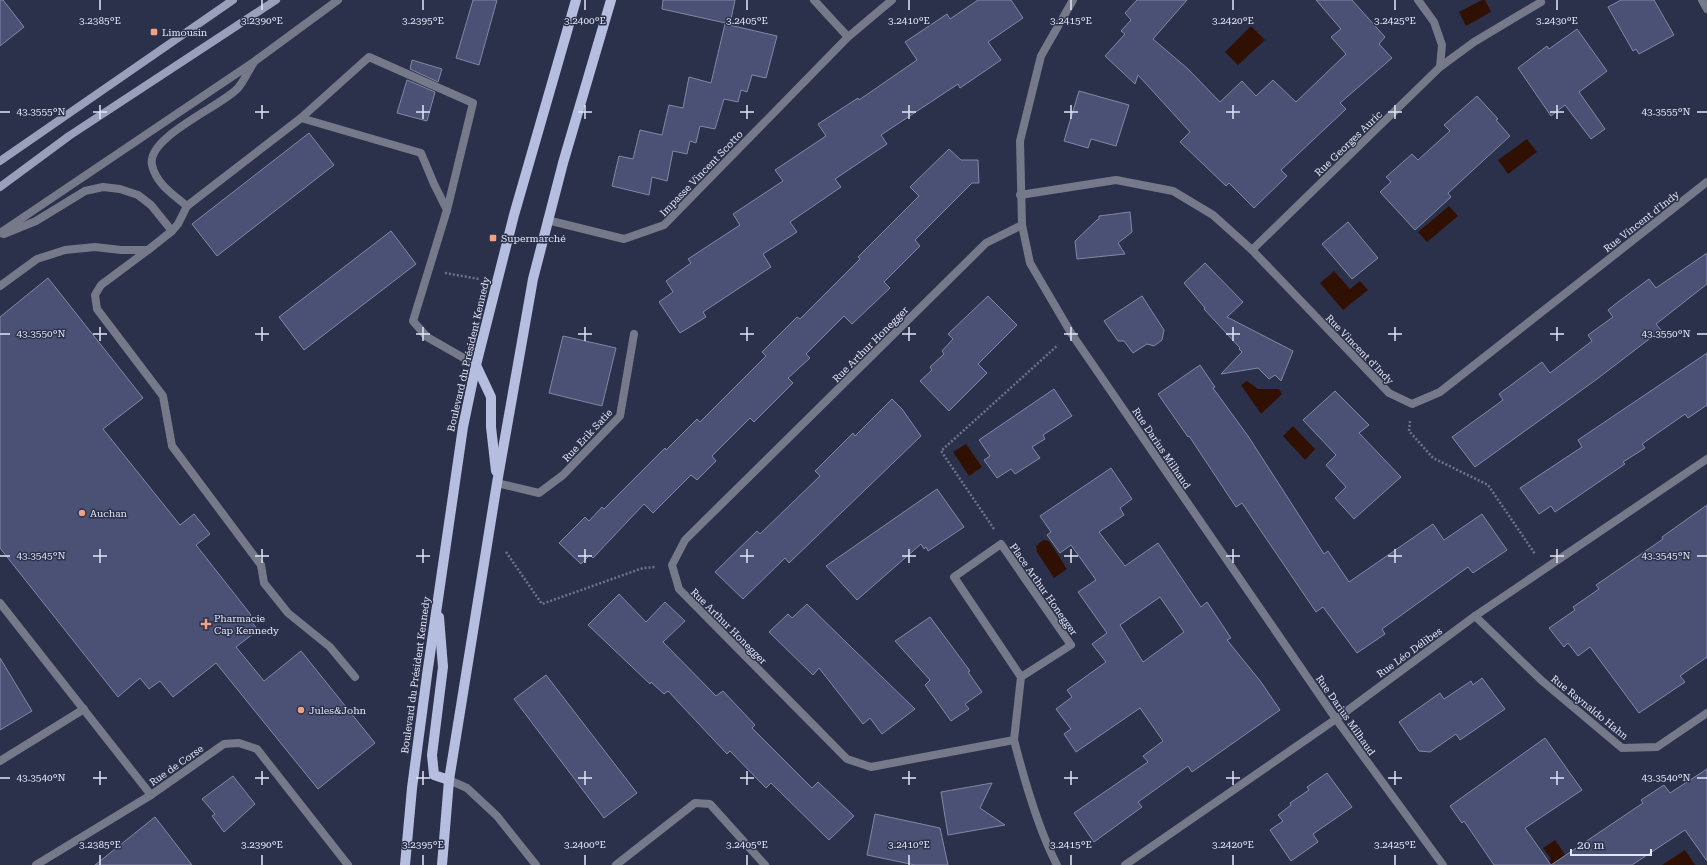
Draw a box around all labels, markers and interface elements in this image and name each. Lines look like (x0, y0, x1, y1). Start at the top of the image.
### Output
text: 3.2385°E (79, 15, 121, 26)
text: 3.2390°E (241, 15, 283, 26)
text: 3.2395°E (402, 15, 444, 26)
text: 3.2400°E (564, 15, 606, 26)
text: 3.2405°E (726, 15, 768, 26)
text: 3.2410°E (888, 15, 930, 26)
text: 3.2415°E (1050, 15, 1092, 26)
text: 3.2420°E (1212, 15, 1254, 26)
text: 3.2425°E (1374, 15, 1416, 26)
text: 3.2430°E (1536, 15, 1578, 26)
marker: Limousin (149, 27, 159, 37)
place label: Limousin (162, 27, 208, 38)
text: 43.3555°N (16, 106, 66, 117)
text: 43.3555°N (1641, 106, 1691, 117)
street label: Rue Georges Auric (1313, 108, 1384, 178)
street label: Impasse Vincent Scotto (658, 128, 745, 218)
street label: Rue Vincent d'Indy (1601, 189, 1681, 254)
marker: Supermarché (488, 233, 498, 243)
place label: Supermarché (501, 233, 566, 244)
street label: Boulevard du Président Kennedy (445, 276, 492, 433)
street label: Rue Arthur Honegger (830, 304, 910, 384)
street label: Rue Vincent d'Indy (1324, 312, 1396, 387)
text: 43.3550°N (16, 328, 66, 339)
text: 43.3550°N (1641, 328, 1691, 339)
street label: Rue Darius Milhaud (1130, 406, 1193, 491)
street label: Rue Erik Satie (560, 407, 615, 464)
marker: Auchan (77, 508, 87, 518)
place label: Auchan (90, 508, 128, 519)
street label: Place Arthur Honegger (1008, 541, 1080, 637)
text: 43.3545°N (16, 550, 66, 561)
text: 43.3545°N (1641, 550, 1691, 561)
street label: Rue Arthur Honegger (689, 586, 769, 666)
street label: Boulevard du Président Kennedy (399, 596, 432, 754)
place label: Pharmacie Cap Kennedy (214, 613, 279, 636)
marker: Pharmacie Cap Kennedy (201, 619, 211, 629)
street label: Rue Léo Délibes (1375, 625, 1444, 680)
street label: Rue Darius Milhaud (1314, 673, 1378, 758)
street label: Rue Raynaldo Hahn (1549, 673, 1631, 742)
marker: Jules&John (296, 705, 306, 715)
place label: Jules&John (309, 705, 367, 716)
street label: Rue de Corse (147, 743, 206, 788)
text: 43.3540°N (16, 772, 66, 783)
text: 43.3540°N (1641, 772, 1691, 783)
scale bar (1571, 831, 1651, 857)
text: 20 m (1577, 838, 1604, 852)
text: 3.2385°E (79, 839, 121, 850)
text: 3.2390°E (241, 839, 283, 850)
text: 3.2395°E (402, 839, 444, 850)
text: 3.2400°E (564, 839, 606, 850)
text: 3.2405°E (726, 839, 768, 850)
text: 3.2410°E (888, 839, 930, 850)
text: 3.2415°E (1050, 839, 1092, 850)
text: 3.2420°E (1212, 839, 1254, 850)
text: 3.2425°E (1374, 839, 1416, 850)

